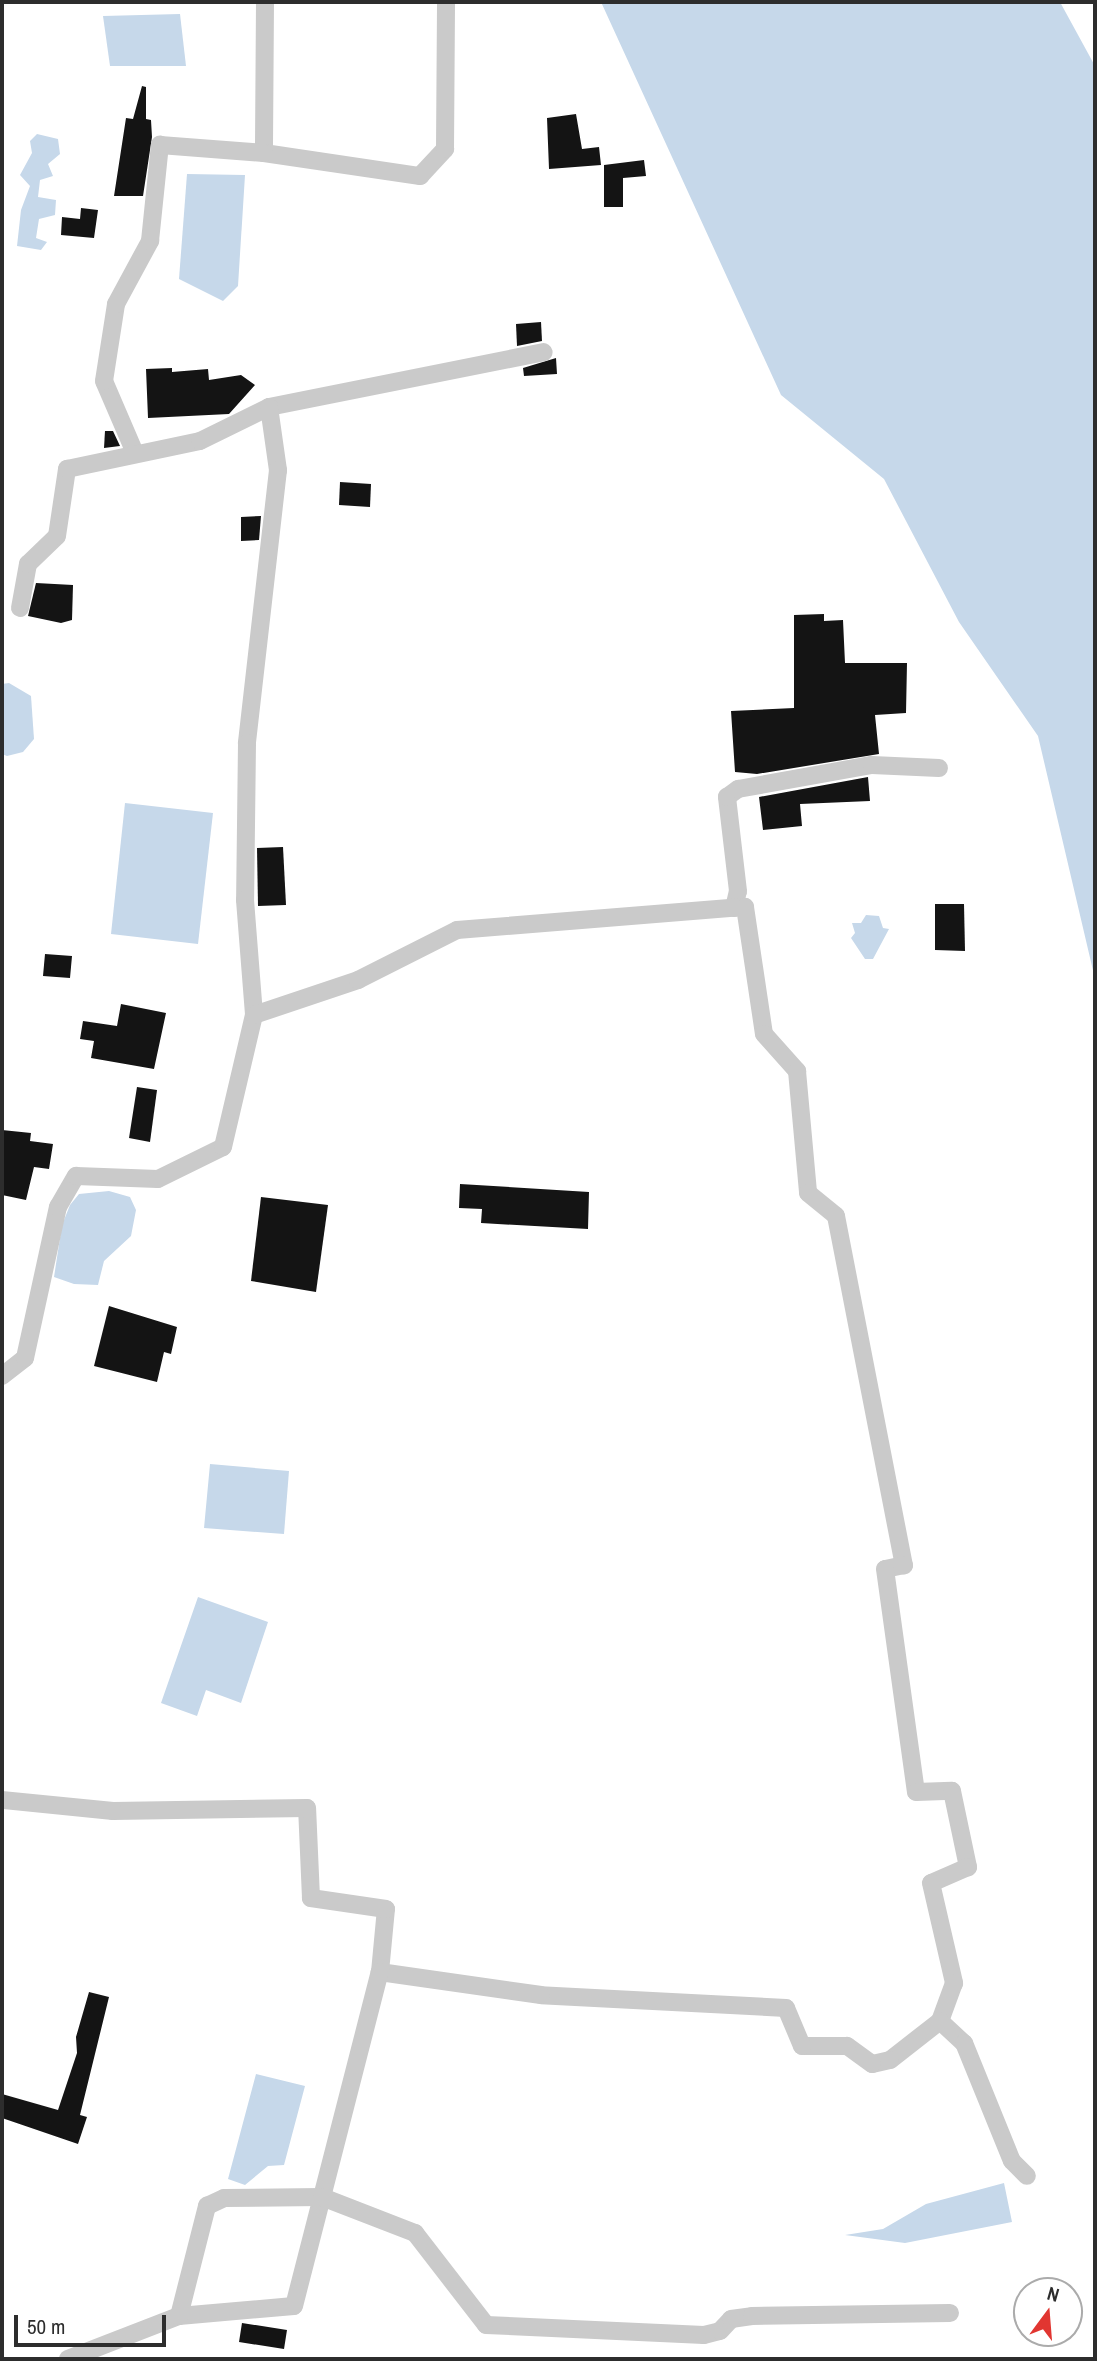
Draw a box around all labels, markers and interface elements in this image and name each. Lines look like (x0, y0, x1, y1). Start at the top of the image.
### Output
north arrow (1013, 2277, 1083, 2347)
text: N (1044, 2280, 1062, 2308)
scale bar (18, 2302, 170, 2346)
text: 50 m (27, 2312, 65, 2341)

